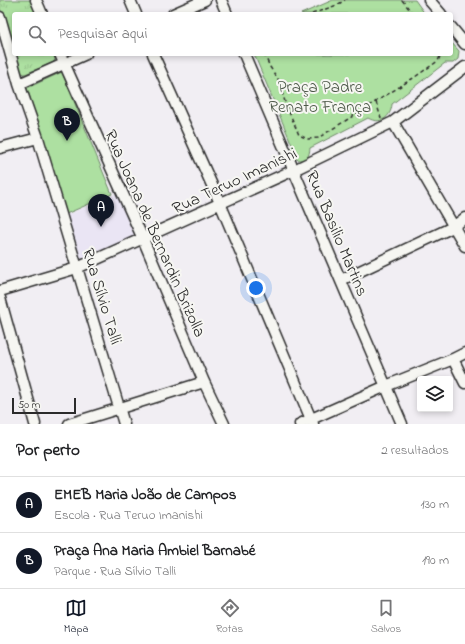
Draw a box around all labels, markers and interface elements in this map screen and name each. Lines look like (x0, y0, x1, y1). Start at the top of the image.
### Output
search box (12, 12, 453, 56)
icon: search (26, 23, 48, 45)
text: Pesquisar aqui (58, 23, 147, 45)
park label: Praça Padre Renato França (269, 75, 371, 120)
pin: B (54, 108, 80, 141)
street label: Rua Joana de Bernardin Brizolla (98, 126, 212, 341)
street label: Rua Teruo Imanishi (168, 141, 301, 221)
street label: Rua Basilio Martins (299, 167, 374, 300)
pin: A (88, 194, 114, 227)
street label: Rua Sílvio Talli (75, 245, 128, 348)
your location (246, 278, 266, 298)
map controls (417, 376, 453, 412)
button: layers (417, 376, 453, 412)
scale bar (12, 396, 76, 415)
text: 50 m (18, 397, 40, 413)
text: Por perto (16, 438, 80, 463)
text: 2 resultados (381, 441, 449, 460)
text: EMEB Maria João de Campos (54, 484, 236, 506)
text: A (25, 495, 33, 514)
text: 130 m (421, 495, 449, 514)
text: Escola · Rua Teruo Imanishi (54, 506, 203, 525)
text: Praça Ana Maria Ambiel Barnabé (54, 540, 255, 562)
text: B (25, 551, 33, 570)
text: 190 m (422, 551, 449, 570)
text: Parque · Rua Sílvio Talli (54, 562, 176, 581)
tab: Mapa (64, 597, 88, 637)
tab: Rotas (216, 597, 243, 637)
tab: Salvos (371, 597, 401, 637)

